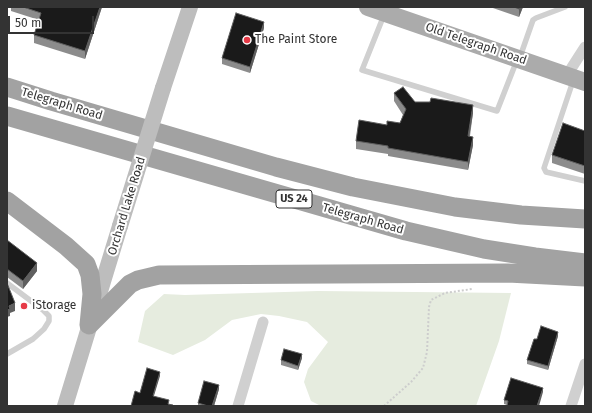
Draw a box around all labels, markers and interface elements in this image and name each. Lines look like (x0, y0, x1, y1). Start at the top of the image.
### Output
scale bar (10, 8, 96, 34)
text: 50 m (15, 16, 41, 30)
street label: Old Telegraph Road (423, 20, 529, 68)
place label: The Paint Store (255, 33, 337, 47)
marker: The Paint Store (242, 35, 252, 45)
street label: Telegraph Road (20, 85, 104, 123)
street label: Orchard Lake Road (105, 155, 149, 257)
road number: US 24 (276, 190, 312, 208)
street label: Telegraph Road (321, 200, 405, 238)
place label: iStorage (32, 299, 76, 313)
marker: iStorage (19, 301, 29, 311)

